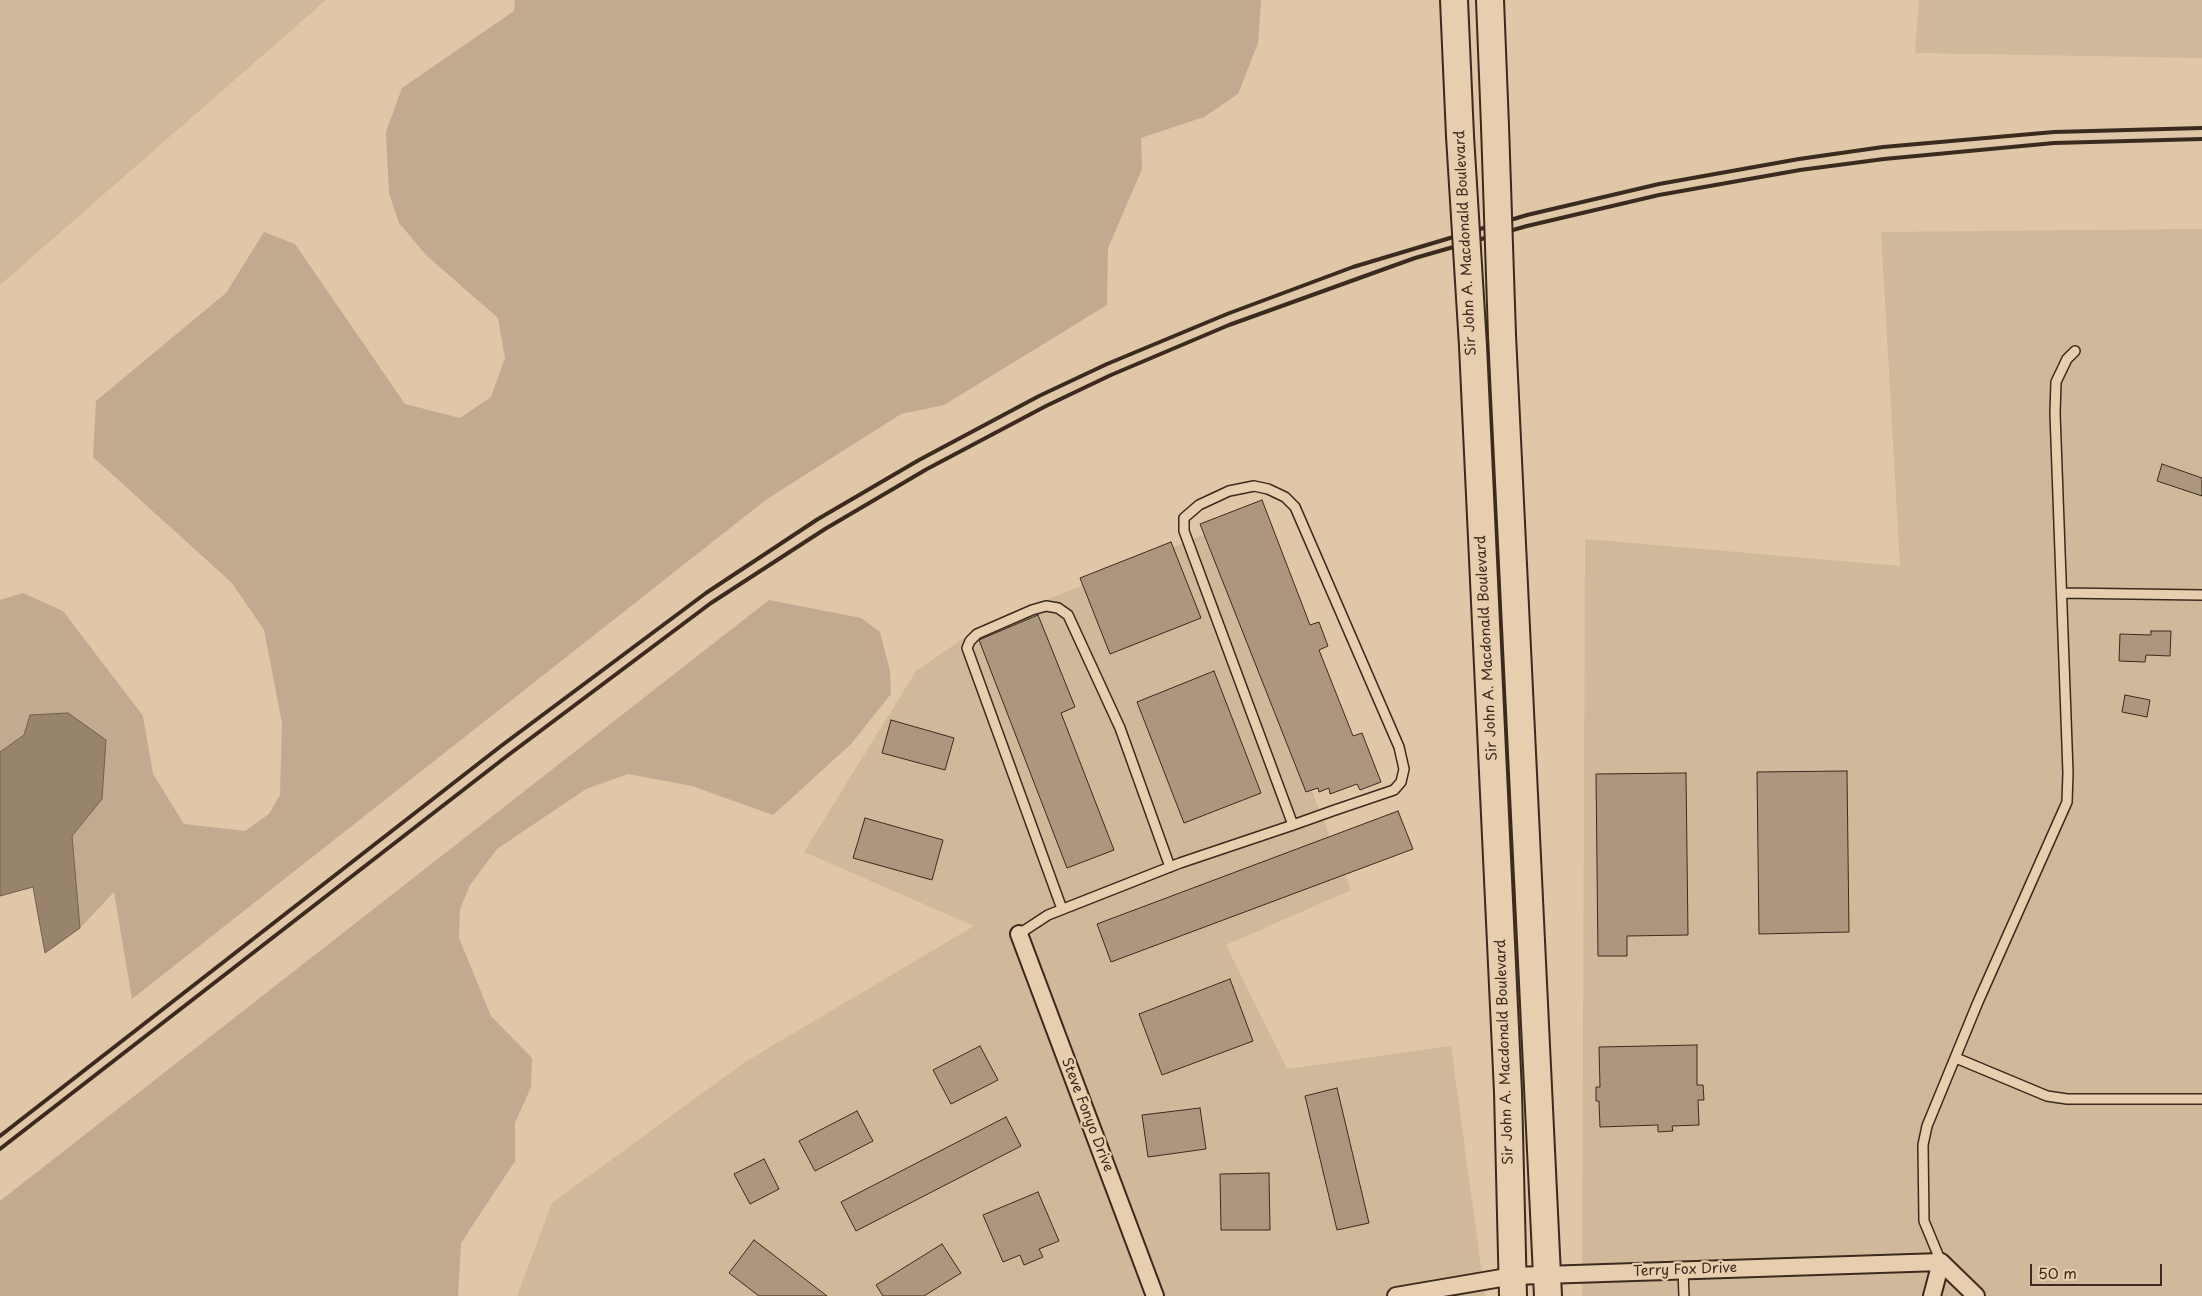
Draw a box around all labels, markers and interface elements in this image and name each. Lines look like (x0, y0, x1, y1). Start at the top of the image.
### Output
street label: Sir John A. Macdonald Boulevard (1452, 130, 1480, 356)
street label: Sir John A. Macdonald Boulevard (1473, 535, 1501, 761)
street label: Sir John A. Macdonald Boulevard (1493, 939, 1517, 1165)
street label: Steve Fonyo Drive (1057, 1056, 1117, 1174)
scale bar (2032, 1254, 2164, 1286)
street label: Terry Fox Drive (1633, 1260, 1737, 1280)
text: 50 m (2038, 1261, 2077, 1284)

